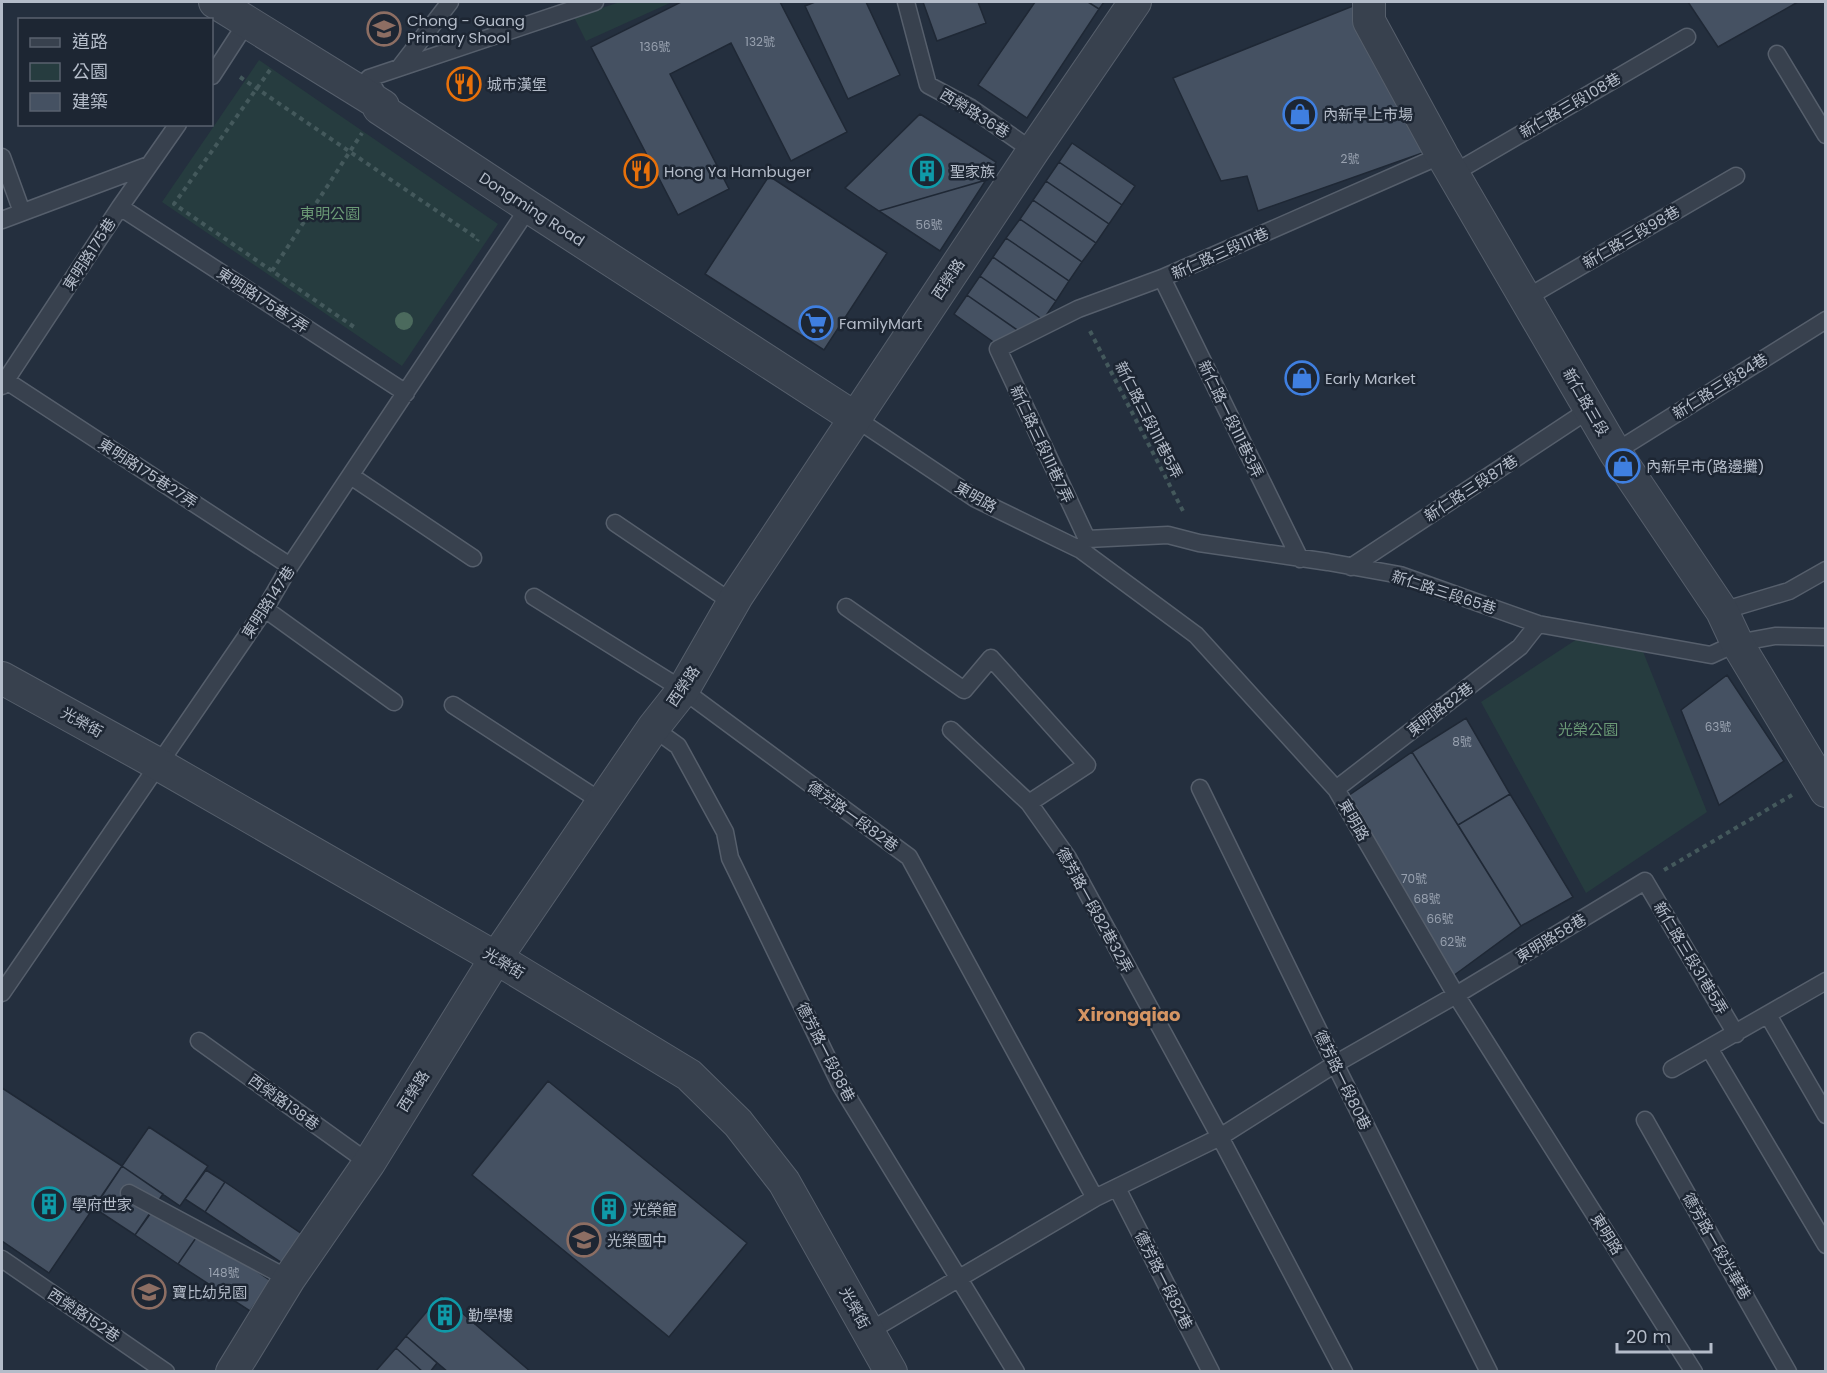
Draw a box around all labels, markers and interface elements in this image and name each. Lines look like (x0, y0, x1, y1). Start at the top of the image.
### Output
place label: Chong - Guang Primary Shool (407, 10, 525, 48)
school or university icon: Chong - Guang Primary Shool (366, 11, 402, 47)
legend (18, 18, 213, 126)
text: 道路 (72, 29, 108, 54)
house number: 132號 (745, 33, 775, 50)
house number: 136號 (640, 38, 670, 55)
text: 公園 (72, 59, 108, 84)
restaurant icon: 城市漢堡 (446, 66, 482, 102)
street label: 新仁路三段108巷 (1516, 67, 1624, 143)
place label: 城市漢堡 (487, 74, 547, 95)
street label: 西榮路36巷 (936, 83, 1014, 143)
text: 建築 (72, 89, 108, 114)
shop icon: 內新早上市場 (1282, 96, 1318, 132)
place label: 內新早上市場 (1323, 104, 1413, 125)
house number: 2號 (1341, 150, 1359, 167)
restaurant icon: Hong Ya Hambuger (623, 153, 659, 189)
building icon: 聖家族 (909, 153, 945, 189)
place label: Hong Ya Hambuger (664, 161, 812, 182)
place label: 聖家族 (950, 161, 995, 182)
street label: Dongming Road (475, 167, 589, 251)
street label: 新仁路三段98巷 (1579, 201, 1683, 273)
park label: 東明公園 (300, 203, 360, 224)
street label: 東明路175巷 (58, 214, 120, 294)
house number: 56號 (915, 216, 943, 233)
street label: 新仁路三段111巷 (1168, 222, 1272, 284)
street label: 西榮路 (927, 254, 969, 304)
street label: 東明路175巷7弄 (213, 262, 313, 338)
supermarket icon: FamilyMart (798, 305, 834, 341)
place label: FamilyMart (839, 313, 922, 334)
street label: 新仁路三段84巷 (1668, 348, 1772, 424)
street label: 新仁路一段111巷3弄 (1193, 357, 1269, 481)
street label: 新仁路三段111巷5弄 (1110, 358, 1188, 482)
shop icon: Early Market (1284, 360, 1320, 396)
street label: 新仁路三段 (1558, 364, 1614, 440)
place label: Early Market (1325, 368, 1416, 389)
street label: 新仁路三段111巷7弄 (1006, 382, 1078, 506)
street label: 東明路175巷27弄 (94, 433, 202, 513)
shop icon: 內新早市(路邊攤) (1605, 448, 1641, 484)
street label: 新仁路三段87巷 (1420, 450, 1522, 526)
place label: 內新早市(路邊攤) (1646, 456, 1765, 477)
street label: 東明路 (951, 477, 1001, 517)
street label: 東明路147巷 (237, 562, 299, 642)
street label: 新仁路三段65巷 (1389, 565, 1499, 619)
street label: 西榮路 (662, 661, 704, 711)
street label: 東明路82巷 (1402, 677, 1478, 741)
street label: 光榮街 (57, 702, 107, 742)
house number: 63號 (1705, 718, 1731, 735)
park label: 光榮公園 (1558, 719, 1618, 740)
house number: 8號 (1452, 733, 1472, 750)
street label: 德芳路一段82巷 (803, 776, 903, 856)
street label: 東明路 (1334, 795, 1374, 845)
street label: 德芳路一段82巷32弄 (1052, 843, 1138, 977)
house number: 70號 (1401, 870, 1427, 887)
house number: 68號 (1413, 890, 1441, 907)
street label: 新仁路三段31巷5弄 (1649, 898, 1733, 1018)
street label: 東明路58巷 (1512, 909, 1590, 967)
house number: 66號 (1426, 910, 1454, 927)
house number: 62號 (1440, 933, 1466, 950)
street label: 光榮街 (479, 942, 529, 984)
street label: 德芳路一段88巷 (792, 999, 860, 1105)
district label: Xirongqiao (1078, 1002, 1180, 1027)
street label: 德芳路一段80巷 (1310, 1026, 1376, 1134)
street label: 西榮路 (392, 1066, 434, 1116)
street label: 西榮路138巷 (244, 1069, 324, 1135)
building icon: 學府世家 (31, 1186, 67, 1222)
street label: 德芳路一段光華巷 (1678, 1189, 1756, 1303)
building icon: 光榮館 (591, 1191, 627, 1227)
place label: 學府世家 (72, 1194, 132, 1215)
place label: 光榮館 (632, 1199, 677, 1220)
street label: 東明路 (1586, 1209, 1628, 1259)
school or university icon: 光榮國中 (566, 1222, 602, 1258)
street label: 德芳路一段82巷 (1130, 1227, 1198, 1333)
place label: 光榮國中 (607, 1230, 667, 1251)
house number: 148號 (209, 1264, 239, 1281)
school or university icon: 寶比幼兒園 (131, 1274, 167, 1310)
place label: 寶比幼兒園 (172, 1282, 247, 1303)
street label: 西榮路152巷 (44, 1283, 124, 1347)
street label: 光榮街 (835, 1283, 875, 1333)
building icon: 勤學樓 (427, 1297, 463, 1333)
place label: 勤學樓 (468, 1305, 513, 1326)
scale bar (1617, 1316, 1712, 1354)
text: 20 m (1626, 1324, 1671, 1349)

